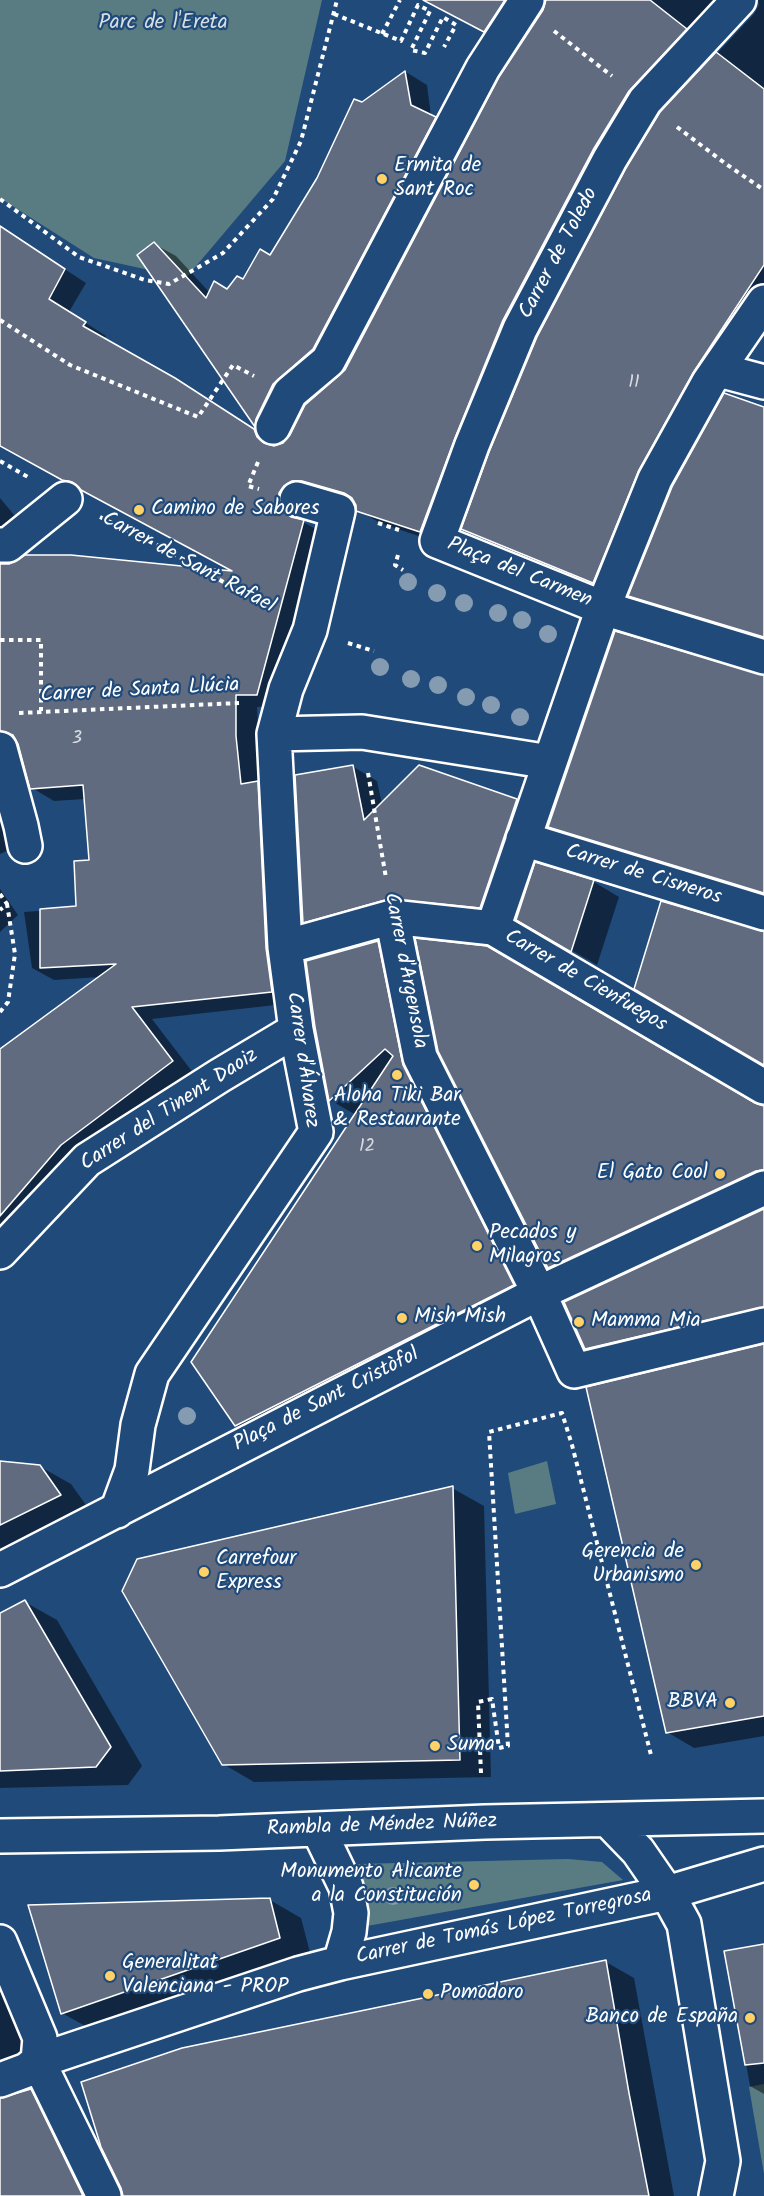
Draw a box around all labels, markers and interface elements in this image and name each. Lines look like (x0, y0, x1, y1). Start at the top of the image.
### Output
park label: Parc de l'Ereta (98, 11, 228, 37)
place label: Ermita de Sant Roc (394, 154, 481, 204)
marker: Ermita de Sant Roc (375, 172, 389, 186)
street label: Carrer de Toledo (515, 184, 605, 324)
house number: 11 (628, 373, 640, 395)
place label: Camino de Sabores (151, 497, 320, 523)
marker: Camino de Sabores (132, 503, 146, 517)
street label: Carrer de Sant Rafael (97, 508, 279, 620)
street label: Plaça del Carmen (443, 533, 595, 615)
street label: Carrer de Santa Llúcia (40, 674, 240, 710)
house number: 3 (72, 729, 82, 751)
street label: Carrer de Cisneros (562, 840, 724, 912)
street label: Carrer d'Argensola (377, 891, 431, 1051)
street label: Carrer de Cienfuegos (499, 925, 671, 1039)
street label: Carrer d'Álvarez (279, 990, 323, 1130)
street label: Carrer del Tinent Daoiz (77, 1044, 263, 1178)
marker: Aloha Tiki Bar & Restaurante (390, 1068, 404, 1082)
place label: Aloha Tiki Bar & Restaurante (333, 1084, 461, 1134)
house number: 12 (359, 1137, 375, 1159)
place label: El Gato Cool (597, 1161, 708, 1187)
marker: El Gato Cool (713, 1167, 727, 1181)
place label: Pecados y Milagros (489, 1221, 576, 1271)
marker: Pecados y Milagros (470, 1239, 484, 1253)
place label: Mish Mish (414, 1305, 506, 1331)
place label: Mamma Mia (591, 1309, 701, 1335)
marker: Mish Mish (395, 1311, 409, 1325)
marker: Mamma Mia (572, 1315, 586, 1329)
street label: Plaça de Sant Cristòfol (230, 1343, 424, 1459)
place label: Gerencia de Urbanismo (582, 1540, 684, 1590)
place label: Carrefour Express (216, 1547, 296, 1597)
marker: Gerencia de Urbanismo (689, 1558, 703, 1572)
marker: Carrefour Express (197, 1565, 211, 1579)
place label: BBVA (667, 1690, 718, 1716)
marker: BBVA (723, 1696, 737, 1710)
place label: Suma (447, 1733, 495, 1759)
marker: Suma (428, 1739, 442, 1753)
street label: Rambla de Méndez Núñez (266, 1810, 498, 1844)
place label: Monumento Alicante a la Constitución (280, 1860, 462, 1910)
marker: Monumento Alicante a la Constitución (467, 1878, 481, 1892)
street label: Carrer de Tomás López Torregrosa (354, 1884, 654, 1972)
place label: Generalitat Valenciana - PROP (122, 1951, 288, 2001)
marker: Generalitat Valenciana - PROP (103, 1969, 117, 1983)
place label: Pomodoro (440, 1981, 524, 2007)
marker: Pomodoro (421, 1987, 435, 2001)
place label: Banco de España (586, 2005, 738, 2031)
marker: Banco de España (743, 2011, 757, 2025)

